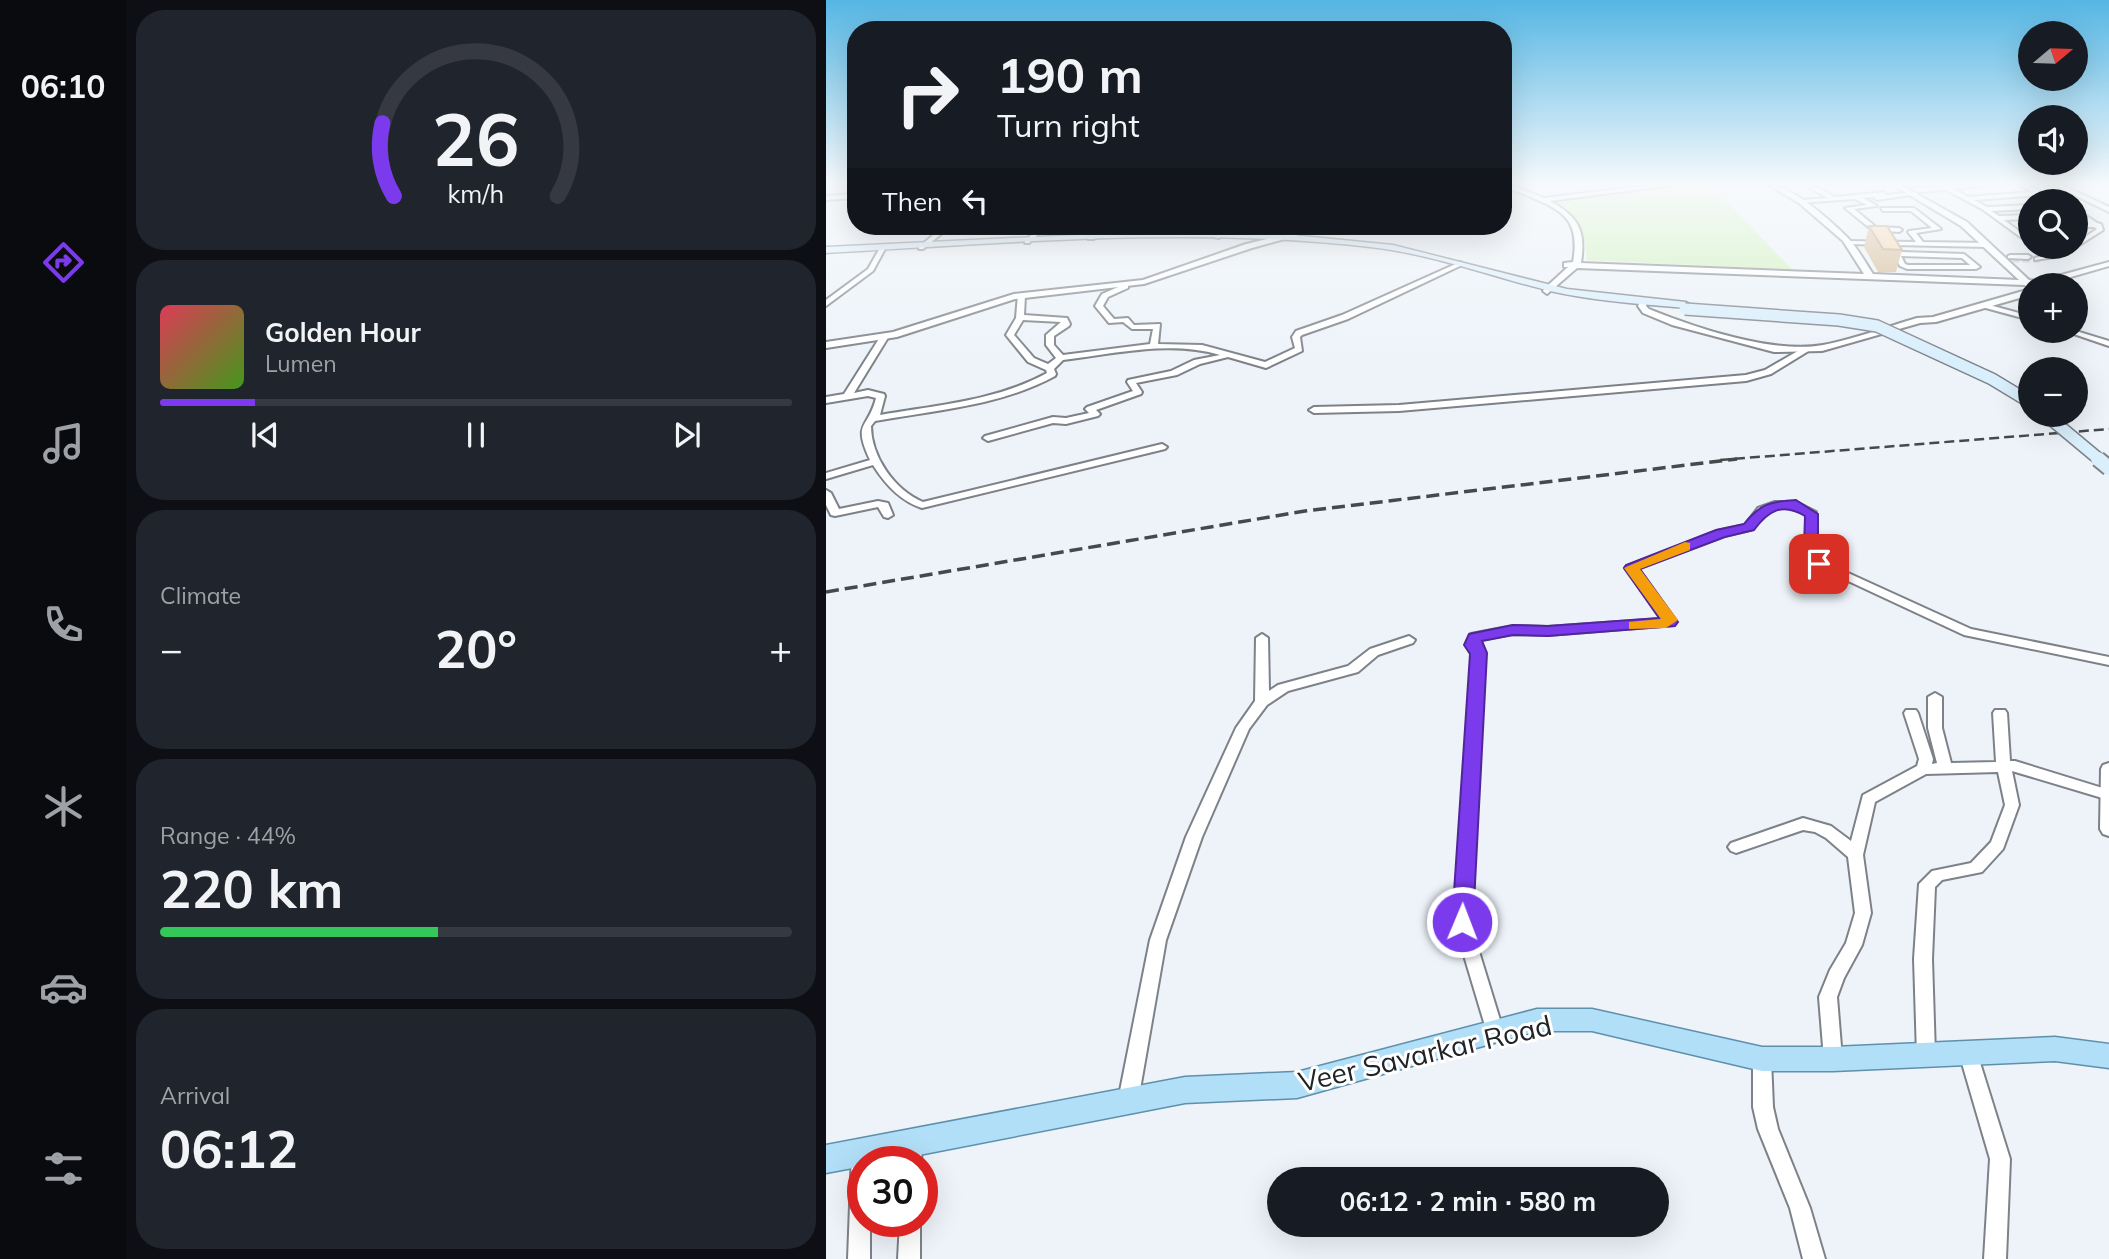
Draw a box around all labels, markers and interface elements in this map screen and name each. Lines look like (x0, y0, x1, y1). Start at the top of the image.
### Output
north arrow (2018, 21, 2088, 91)
map controls (2018, 21, 2088, 427)
text: 190 m (997, 44, 1143, 105)
icon: right (882, 49, 973, 140)
text: 06:10 (21, 66, 105, 106)
text: 26 (432, 93, 520, 184)
text: Turn right (997, 105, 1140, 145)
button: sound (2018, 105, 2088, 175)
text: km/h (448, 178, 504, 209)
icon: left (956, 182, 994, 220)
text: Then (882, 185, 942, 218)
button: search (2018, 189, 2088, 259)
icon: directions (39, 238, 88, 287)
button: + (2018, 273, 2088, 343)
text: Golden Hour (265, 316, 421, 349)
text: Lumen (265, 349, 337, 378)
button: − (2018, 357, 2088, 427)
icon: previous (246, 416, 284, 454)
icon: pause (457, 416, 495, 454)
icon: next (668, 416, 706, 454)
icon: music (39, 419, 88, 468)
pin (1789, 534, 1849, 594)
icon: arrive (1800, 545, 1838, 583)
text: Climate (160, 581, 241, 610)
icon: phone (39, 600, 88, 649)
text: 20° (435, 616, 517, 681)
text: − (160, 625, 183, 673)
text: + (769, 625, 792, 673)
icon: climate (39, 782, 88, 831)
text: Range · 44% (160, 821, 296, 850)
text: 220 km (160, 856, 343, 921)
position arrow (1425, 885, 1499, 959)
icon: car (39, 963, 88, 1012)
street label: Veer Savarkar Road (1295, 1007, 1555, 1099)
text: Arrival (160, 1081, 230, 1110)
text: 06:12 (160, 1116, 298, 1181)
icon: filters (39, 1144, 88, 1193)
speed limit sign: 30 (847, 1146, 938, 1237)
text: 06:12 · 2 min · 580 m (1340, 1185, 1596, 1218)

